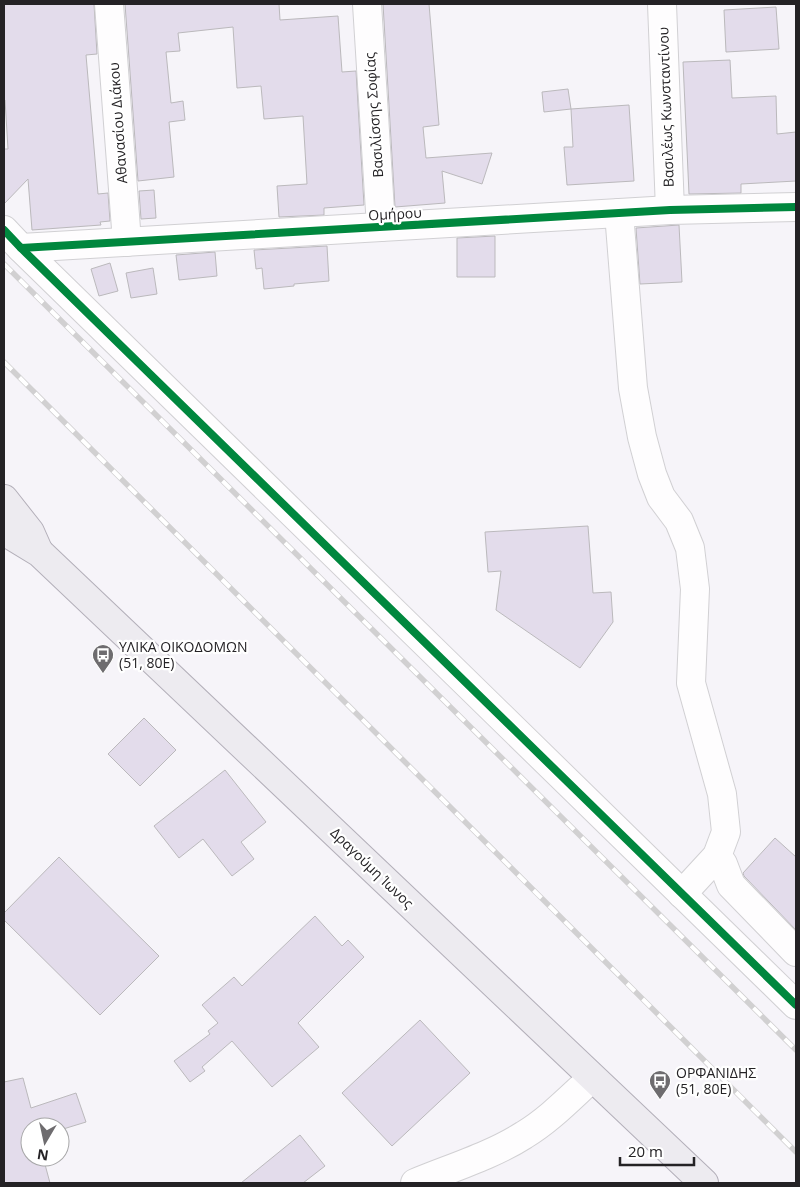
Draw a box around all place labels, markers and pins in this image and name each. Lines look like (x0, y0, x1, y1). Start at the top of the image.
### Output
place label: ΥΛΙΚΑ ΟΙΚΟΔΟΜΩΝ (51, 80Ε) (119, 637, 248, 672)
bus stop icon: ΥΛΙΚΑ ΟΙΚΟΔΟΜΩΝ (51, 80Ε) (91, 643, 115, 674)
place label: ΟΡΦΑΝΙΔΗΣ (51, 80Ε) (676, 1063, 756, 1098)
bus stop icon: ΟΡΦΑΝΙΔΗΣ (51, 80Ε) (648, 1069, 672, 1100)

